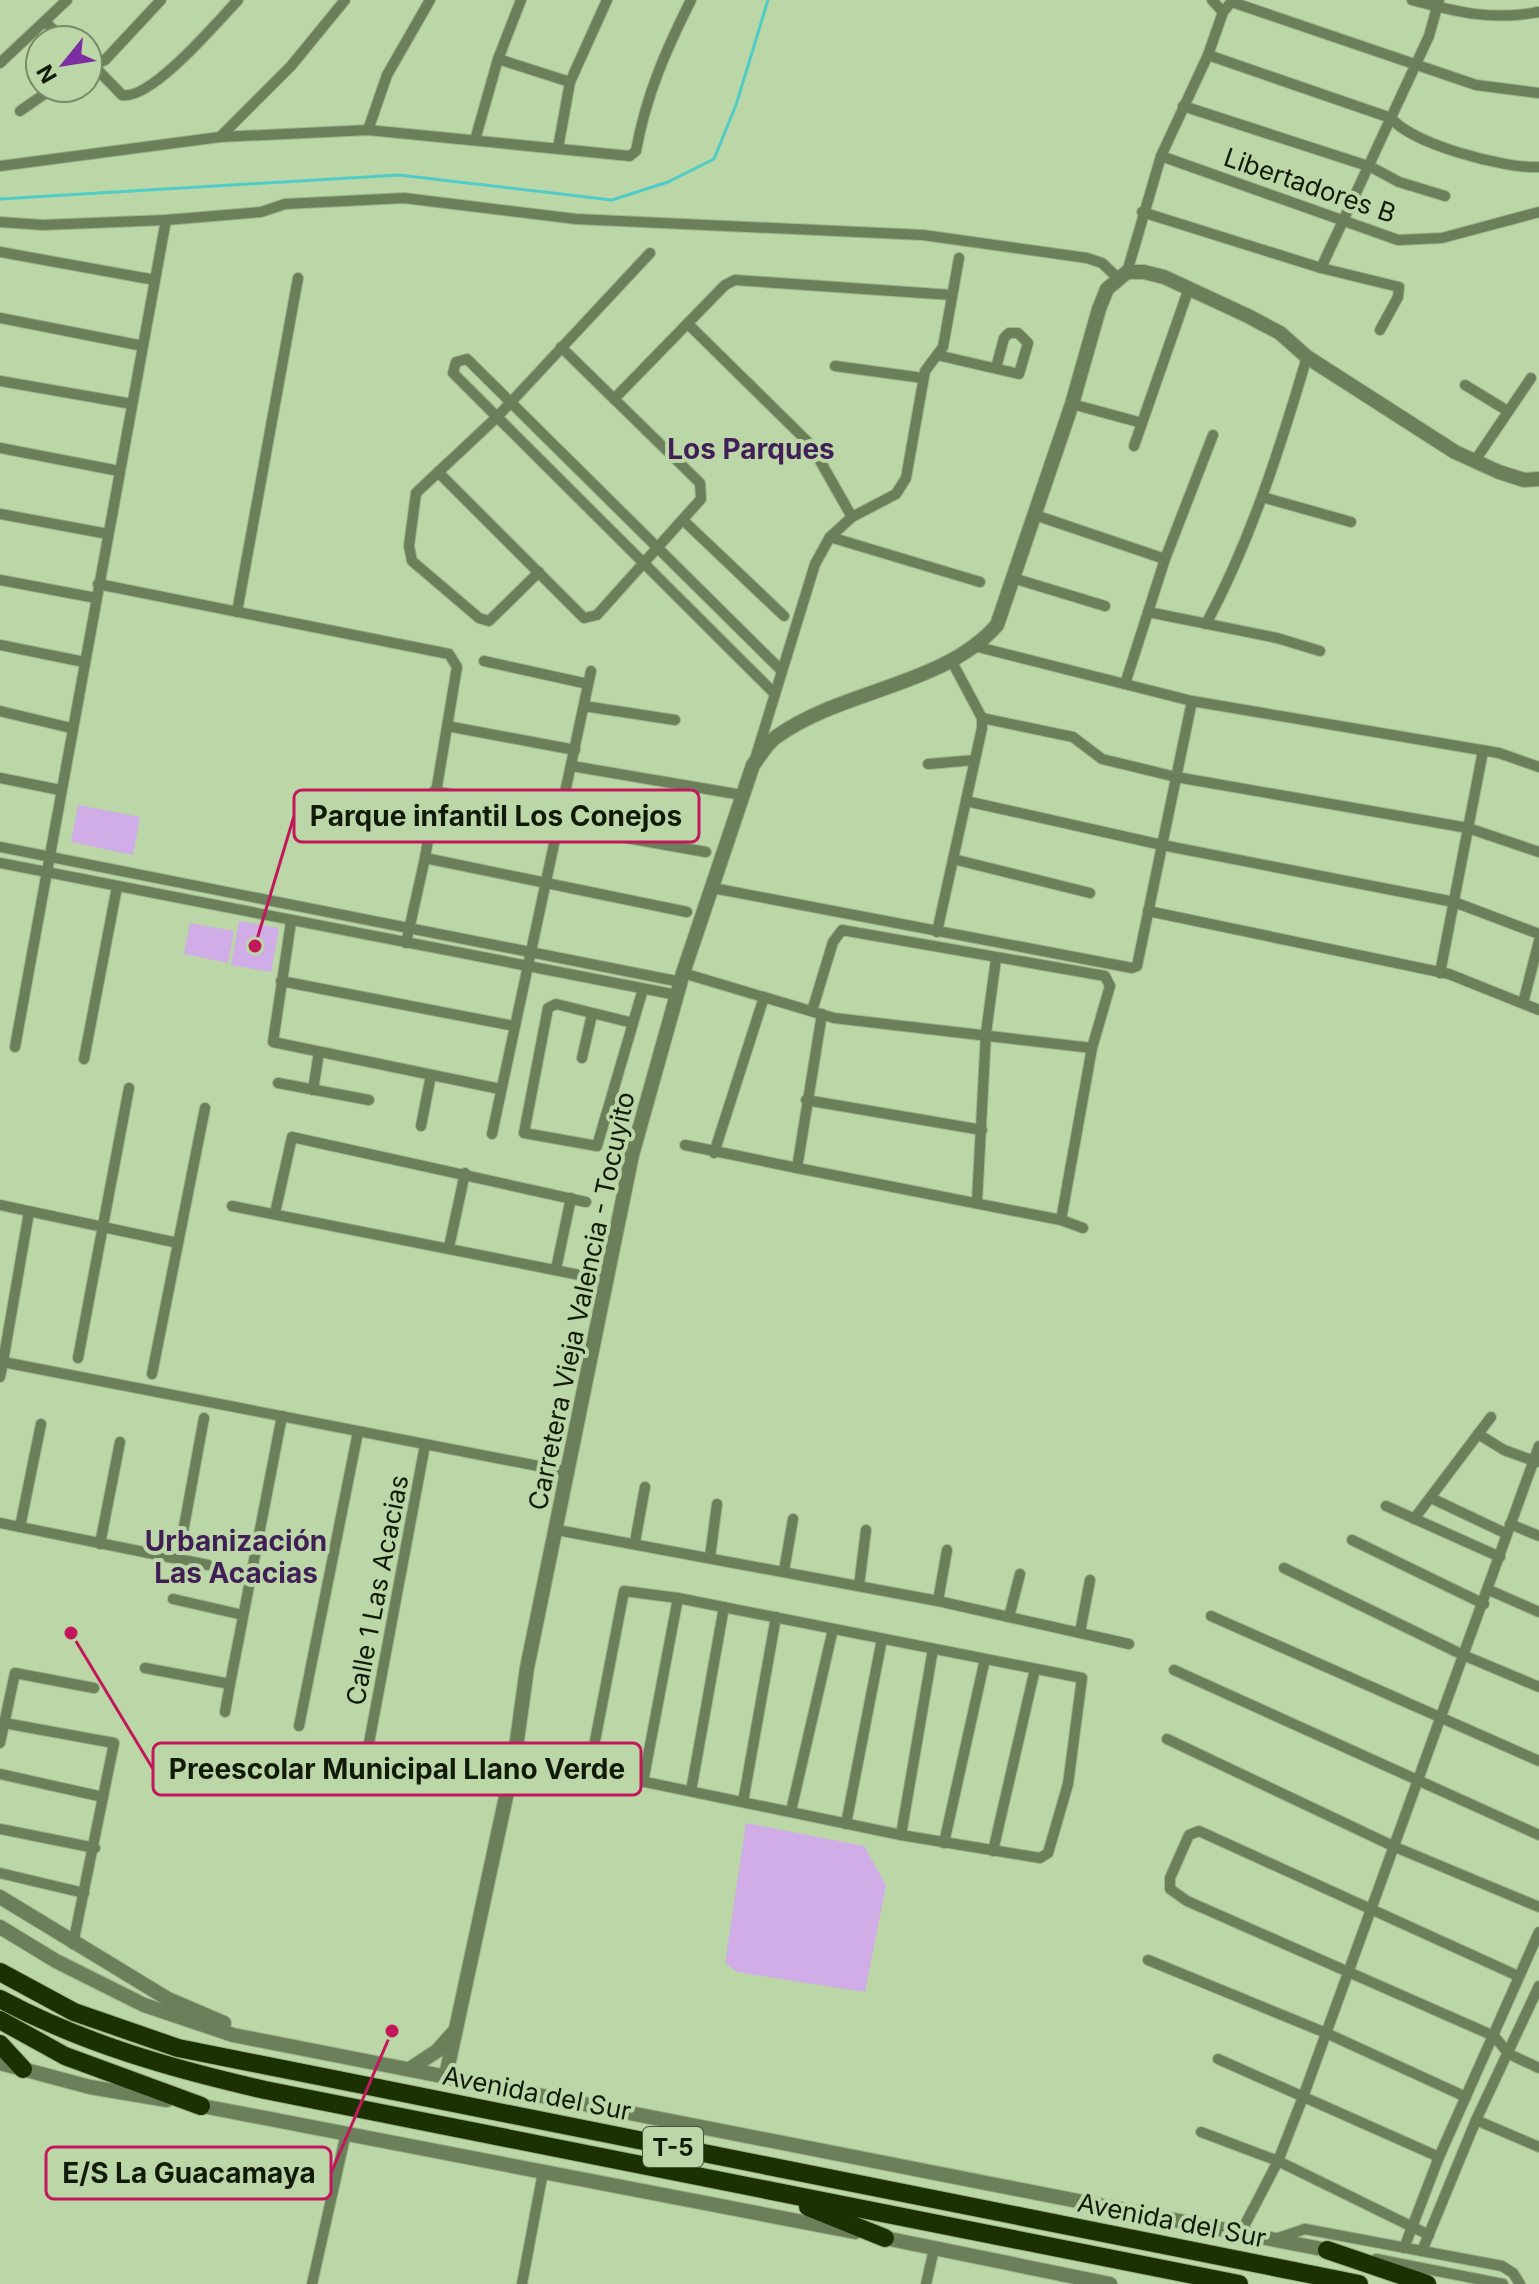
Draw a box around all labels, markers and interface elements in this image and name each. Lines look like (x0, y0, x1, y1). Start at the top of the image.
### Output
north arrow (24, 24, 104, 104)
text: N (31, 60, 62, 88)
street label: Libertadores B (1220, 141, 1400, 229)
district label: Los Parques (667, 432, 835, 466)
callout: Parque infantil Los Conejos (294, 790, 699, 842)
text: Parque infantil Los Conejos (310, 799, 682, 833)
street label: Carretera Vieja Valencia - Tocuyito (521, 1089, 641, 1513)
street label: Calle 1 Las Acacias (339, 1472, 415, 1708)
district label: Urbanización Las Acacias (145, 1524, 327, 1590)
callout: Preescolar Municipal Llano Verde (153, 1743, 641, 1795)
text: Preescolar Municipal Llano Verde (169, 1752, 625, 1786)
street label: Avenida del Sur (440, 2060, 634, 2127)
road number: T-5 (643, 2127, 703, 2167)
callout: E/S La Guacamaya (46, 2147, 331, 2199)
text: E/S La Guacamaya (62, 2156, 316, 2190)
street label: Avenida del Sur (1075, 2187, 1269, 2254)

